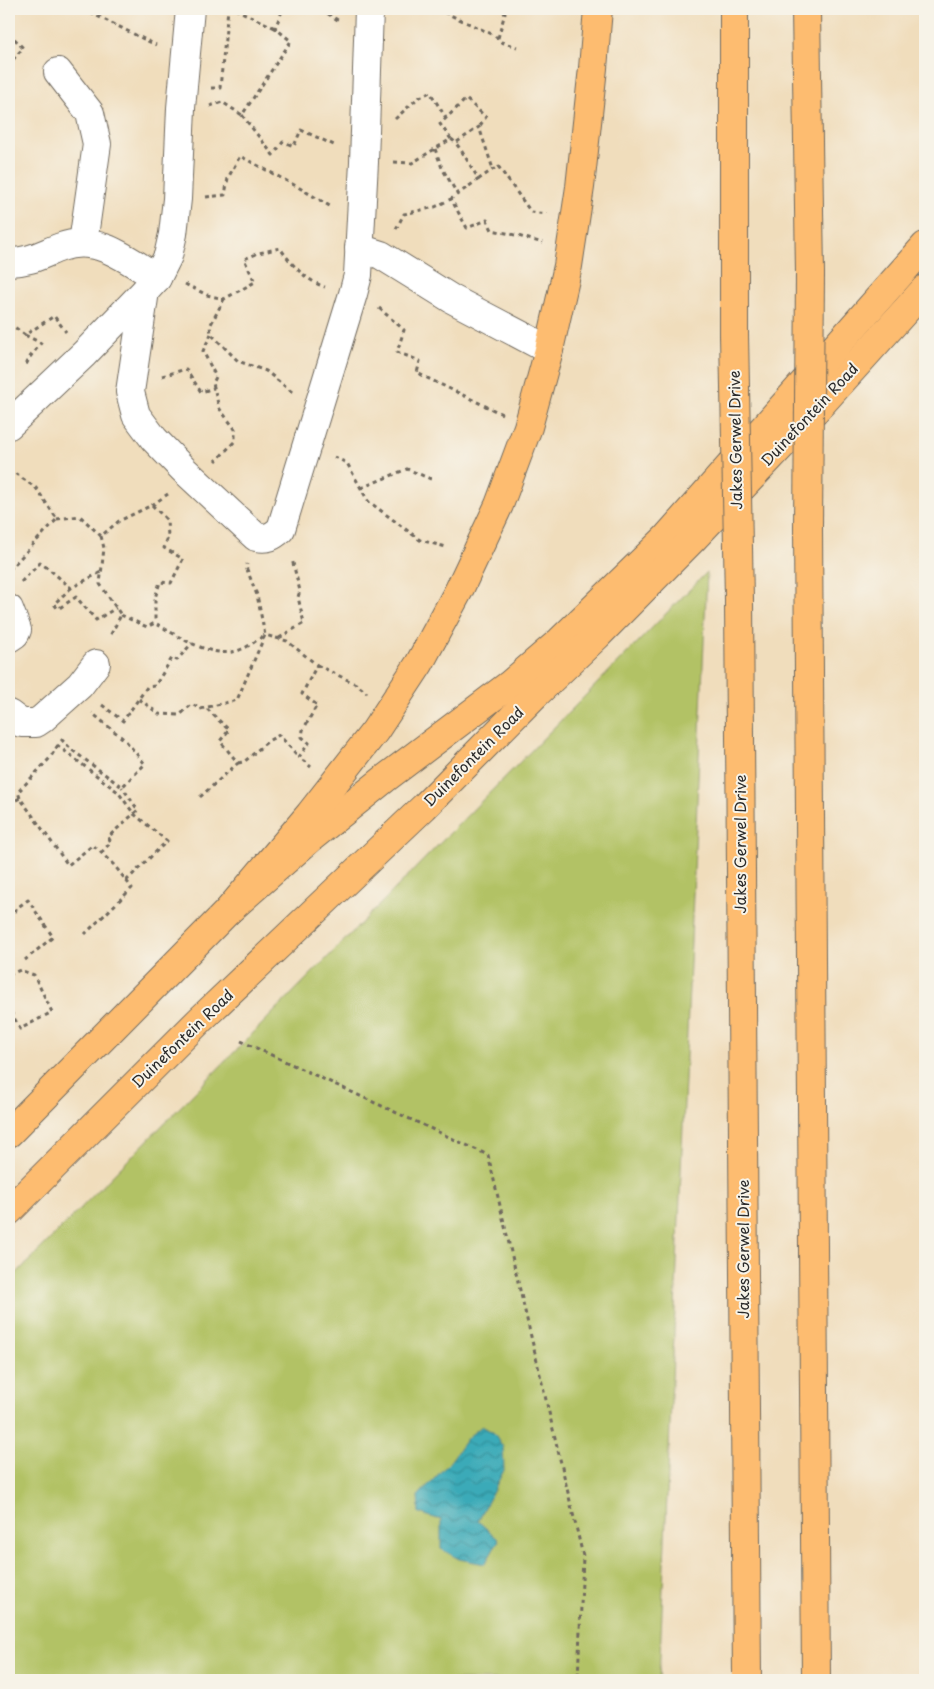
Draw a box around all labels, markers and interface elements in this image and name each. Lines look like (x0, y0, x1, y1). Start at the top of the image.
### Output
street label: Duinefontein Road (755, 357, 863, 471)
street label: Jakes Gerwel Drive (722, 370, 747, 510)
street label: Duinefontein Road (417, 700, 528, 811)
street label: Jakes Gerwel Drive (728, 774, 751, 914)
street label: Duinefontein Road (126, 983, 238, 1093)
street label: Jakes Gerwel Drive (731, 1179, 754, 1319)

